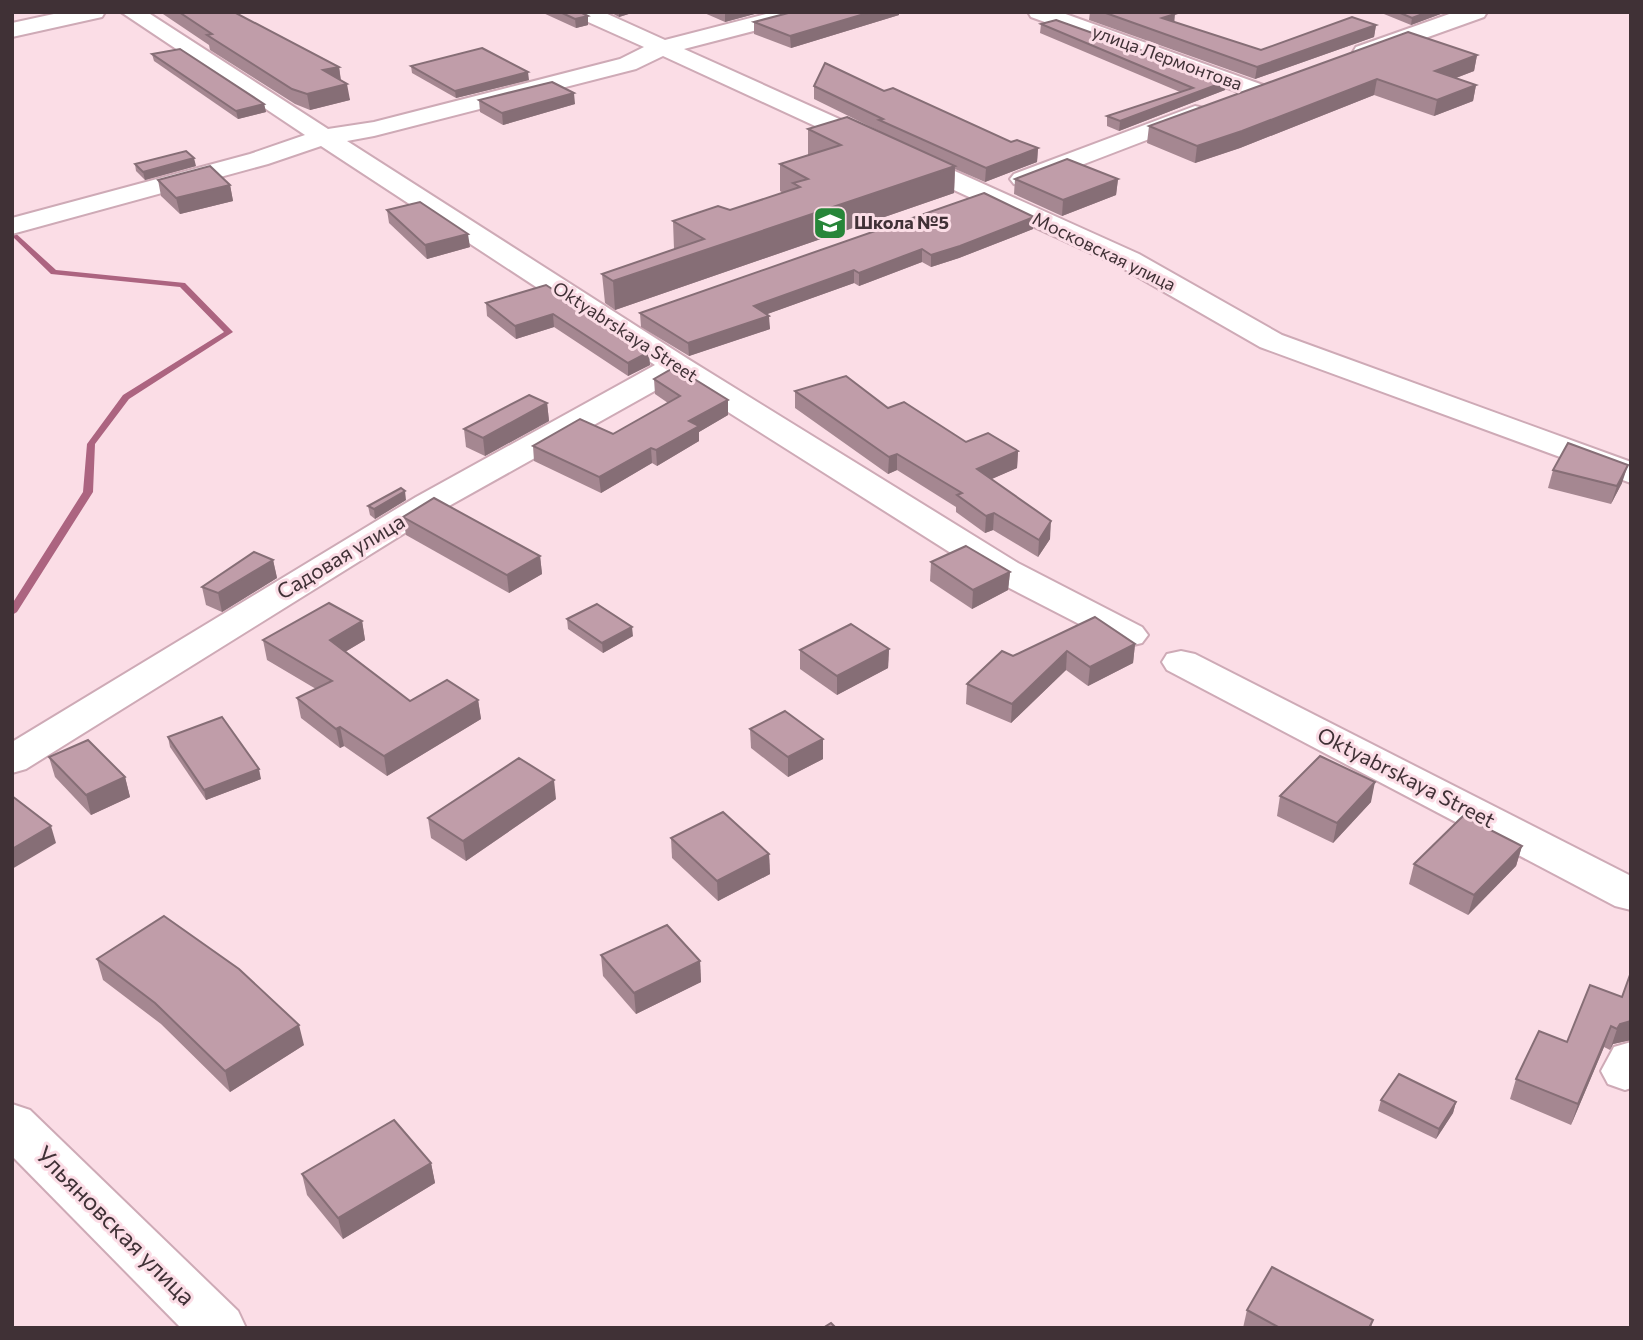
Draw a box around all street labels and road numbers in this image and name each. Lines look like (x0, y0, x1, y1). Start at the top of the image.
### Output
street label: улица Лермонтова (1089, 20, 1245, 94)
street label: Московская улица (1029, 207, 1180, 295)
street label: Oktyabrskaya Street (549, 276, 702, 386)
street label: Садовая улица (272, 508, 409, 604)
street label: Oktyabrskaya Street (1314, 721, 1500, 832)
street label: Ульяновская улица (30, 1139, 202, 1311)

